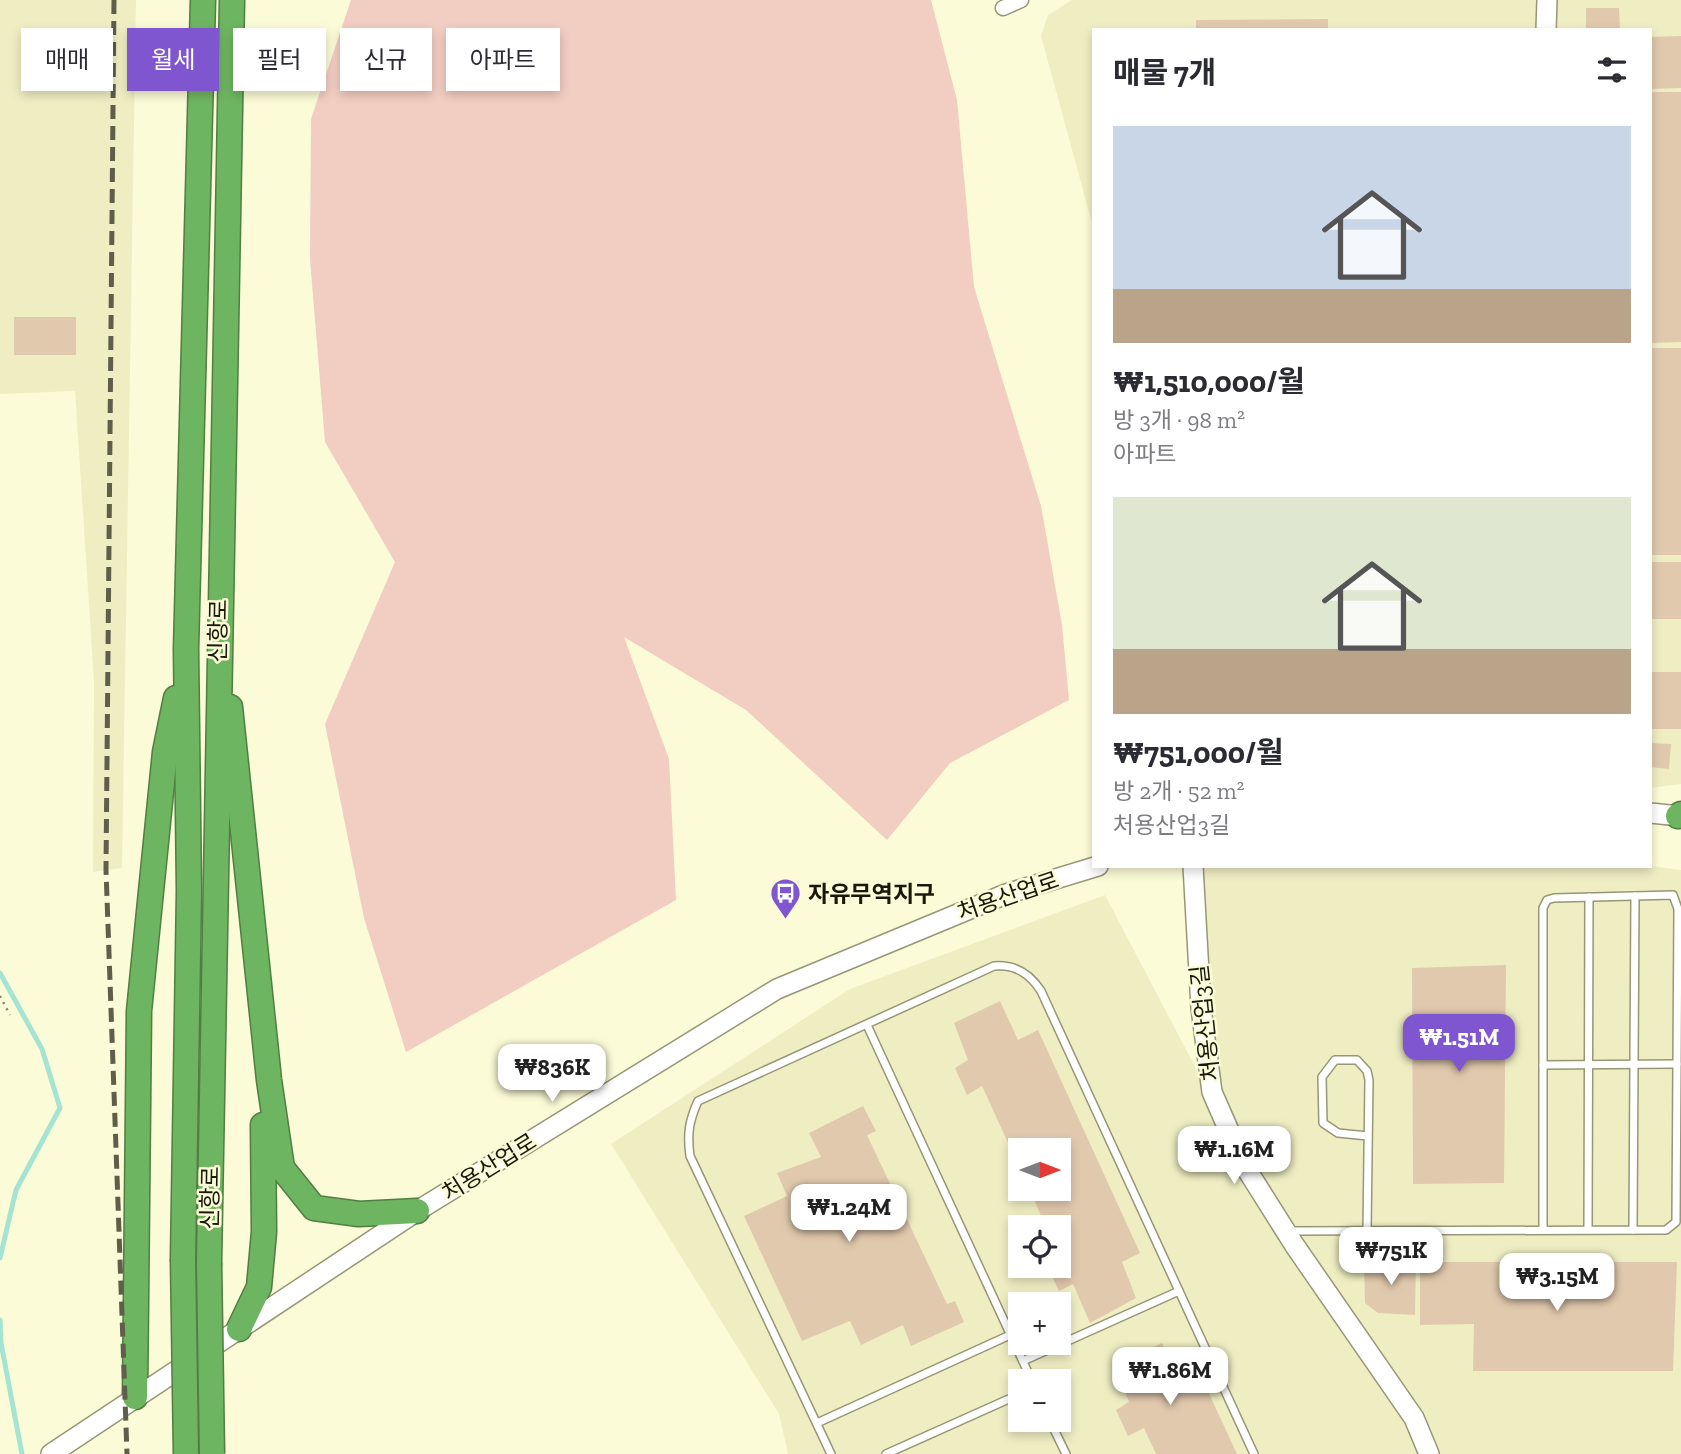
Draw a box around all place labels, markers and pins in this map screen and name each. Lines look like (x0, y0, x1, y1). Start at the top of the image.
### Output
bus stop icon: 자유무역지구 (768, 877, 802, 921)
place label: 자유무역지구 (808, 880, 935, 908)
pin: ₩1.51M (1402, 1014, 1516, 1074)
pin: ₩836K (503, 1044, 601, 1104)
pin: ₩1.16M (1177, 1126, 1291, 1186)
pin: ₩1.24M (792, 1184, 906, 1244)
pin: ₩751K (1342, 1228, 1440, 1287)
pin: ₩3.15M (1500, 1254, 1614, 1313)
pin: ₩1.86M (1113, 1348, 1227, 1407)

